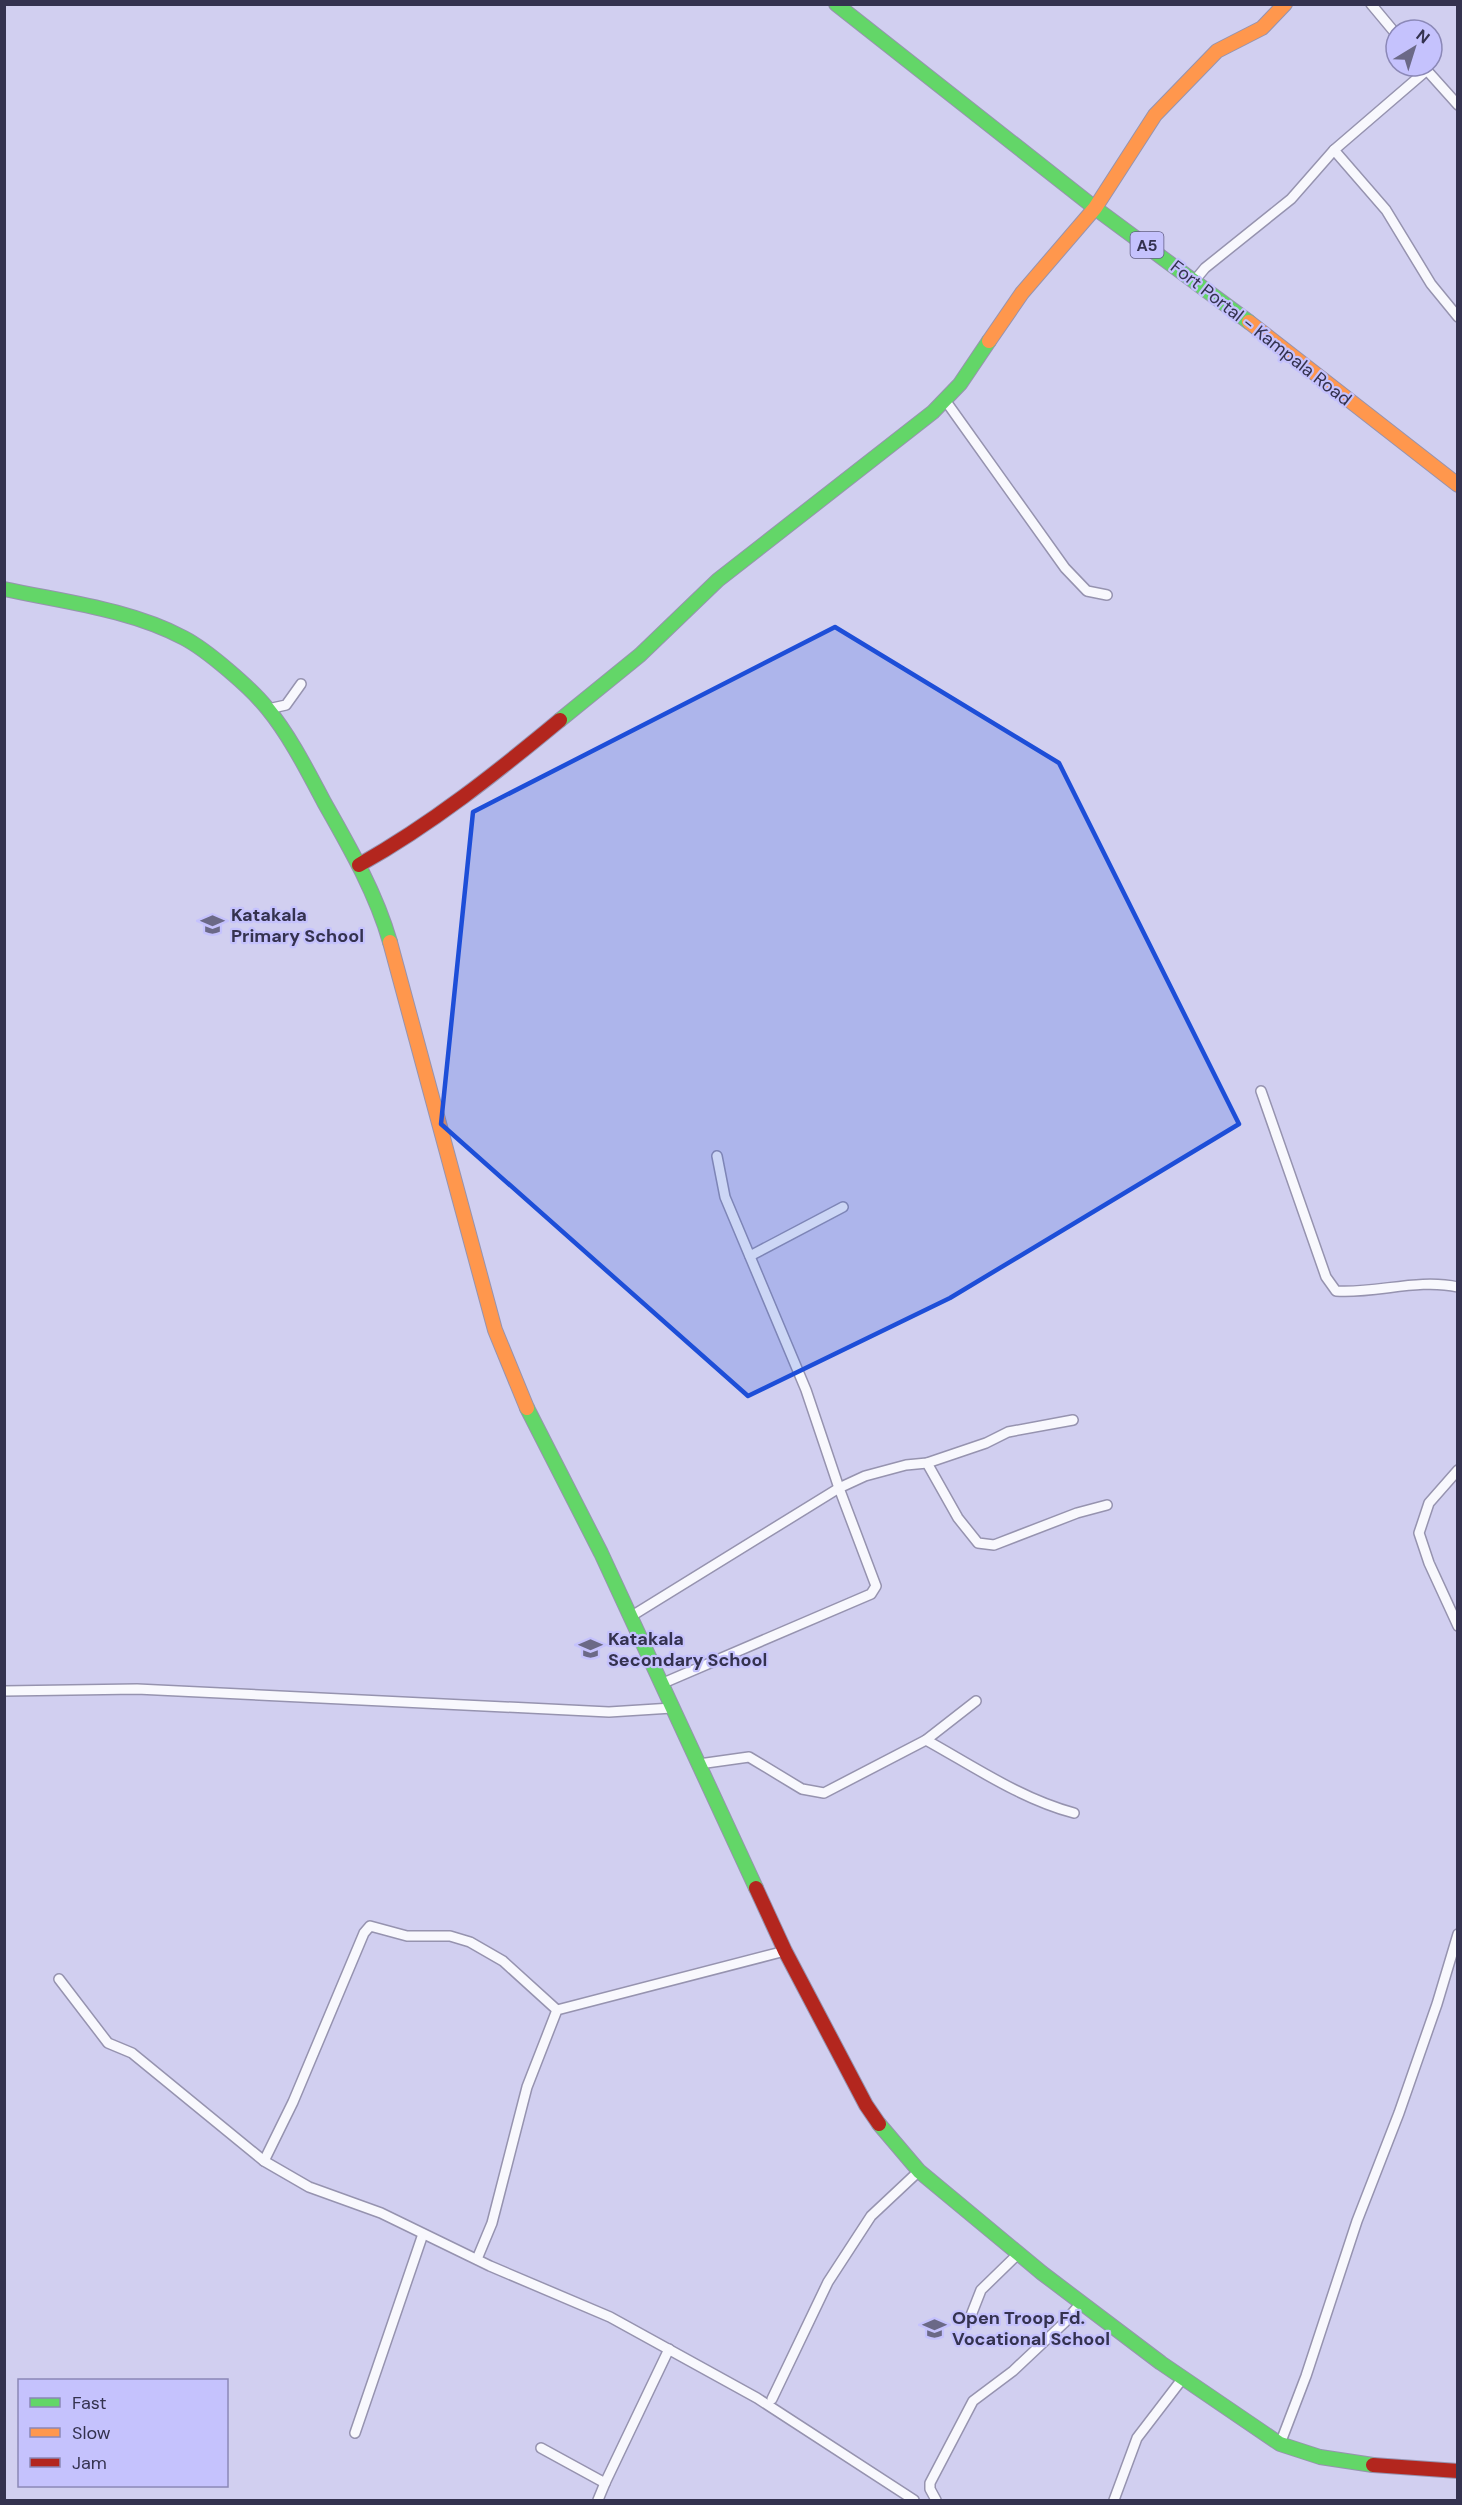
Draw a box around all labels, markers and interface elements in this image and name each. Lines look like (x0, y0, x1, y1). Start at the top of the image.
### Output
north arrow (1384, 18, 1444, 78)
text: N (1412, 25, 1434, 48)
road number: A5 (1130, 232, 1164, 258)
street label: Fort Portal - Kampala Road (1166, 255, 1356, 411)
place label: Katakala Primary School (231, 903, 364, 948)
school or university icon: Katakala Primary School (200, 912, 226, 938)
place label: Katakala Secondary School (608, 1627, 767, 1672)
school or university icon: Katakala Secondary School (577, 1636, 603, 1662)
place label: Open Troop Fd. Vocational School (952, 2306, 1110, 2351)
school or university icon: Open Troop Fd. Vocational School (921, 2315, 947, 2341)
legend (18, 2379, 228, 2487)
text: Fast (72, 2391, 107, 2415)
text: Slow (72, 2421, 111, 2445)
text: Jam (72, 2451, 107, 2475)

